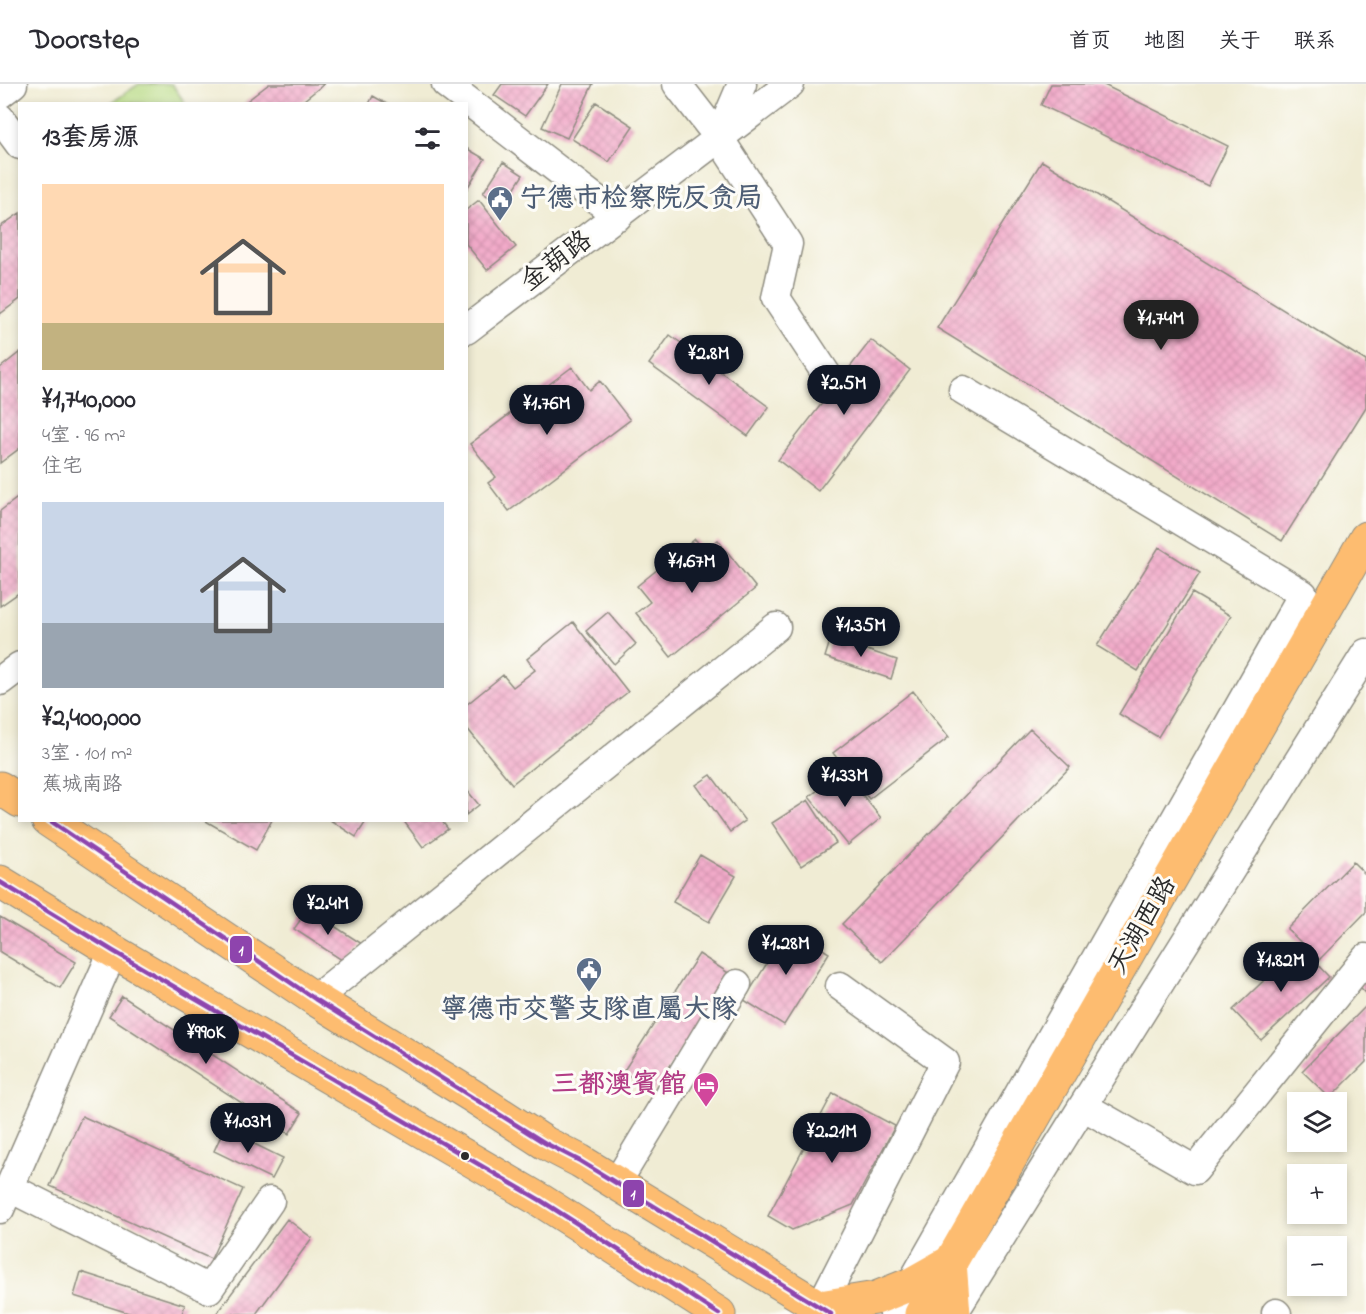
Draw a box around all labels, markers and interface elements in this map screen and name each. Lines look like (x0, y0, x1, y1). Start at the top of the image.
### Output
text: Doorstep (30, 21, 140, 62)
text: 首页 (1069, 27, 1111, 57)
text: 地图 (1144, 27, 1186, 57)
text: 关于 (1219, 27, 1261, 57)
text: 联系 (1294, 27, 1336, 57)
text: 13套房源 (42, 120, 139, 158)
icon: filters (411, 122, 444, 155)
place label: 宁德市检察院反贪局 (520, 180, 763, 219)
public building icon: 宁德市检察院反贪局 (485, 184, 515, 222)
street label: 金葫路 (513, 222, 601, 302)
icon: home (189, 223, 297, 331)
pin: ¥1.74M (1112, 300, 1210, 351)
text: ¥1.74M (1138, 305, 1184, 334)
pin: ¥2.8M (667, 335, 751, 386)
text: ¥2.8M (688, 340, 730, 369)
pin: ¥2.5M (802, 365, 886, 416)
text: ¥2.5M (821, 370, 867, 399)
text: ¥1,740,000 (42, 382, 136, 420)
pin: ¥1.76M (498, 385, 596, 436)
text: ¥1.76M (523, 390, 571, 419)
text: 4室 · 96 m² (42, 422, 126, 451)
text: 住宅 (42, 453, 82, 482)
icon: home (189, 541, 297, 649)
pin: ¥1.67M (643, 543, 741, 594)
text: ¥1.67M (668, 548, 716, 577)
pin: ¥1.35M (812, 607, 910, 658)
text: ¥1.35M (836, 612, 886, 641)
text: ¥2,400,000 (42, 700, 141, 738)
text: 3室 · 101 m² (42, 740, 132, 769)
pin: ¥1.33M (796, 757, 894, 808)
text: ¥1.33M (822, 762, 868, 791)
text: 蕉城南路 (42, 771, 122, 800)
street label: 天湖西路 (1099, 869, 1187, 983)
pin: ¥2.4M (286, 885, 370, 936)
text: ¥2.4M (307, 890, 349, 919)
pin: ¥1.28M (737, 925, 835, 976)
text: ¥1.28M (762, 930, 810, 959)
line badge: 1 (229, 935, 253, 964)
text: 1 (238, 939, 244, 963)
pin: ¥1.82M (1232, 942, 1330, 993)
text: ¥1.82M (1257, 947, 1305, 976)
public building icon: 寧德市交警支隊直屬大隊 (574, 955, 604, 993)
place label: 寧德市交警支隊直屬大隊 (441, 991, 738, 1030)
pin: ¥990K (164, 1014, 248, 1065)
text: ¥990K (187, 1019, 225, 1048)
place label: 三都澳賓館 (551, 1066, 686, 1105)
hotel icon: 三都澳賓館 (691, 1070, 721, 1108)
map controls (1287, 1092, 1347, 1296)
button: layers (1287, 1092, 1347, 1152)
pin: ¥1.03M (199, 1103, 297, 1154)
text: ¥1.03M (224, 1108, 272, 1137)
pin: ¥2.21M (783, 1113, 881, 1164)
text: ¥2.21M (807, 1118, 857, 1147)
unlabelled marker (459, 1150, 471, 1162)
button: + (1287, 1164, 1347, 1224)
line badge: 1 (622, 1179, 645, 1208)
text: 1 (630, 1183, 636, 1207)
button: − (1287, 1236, 1347, 1296)

